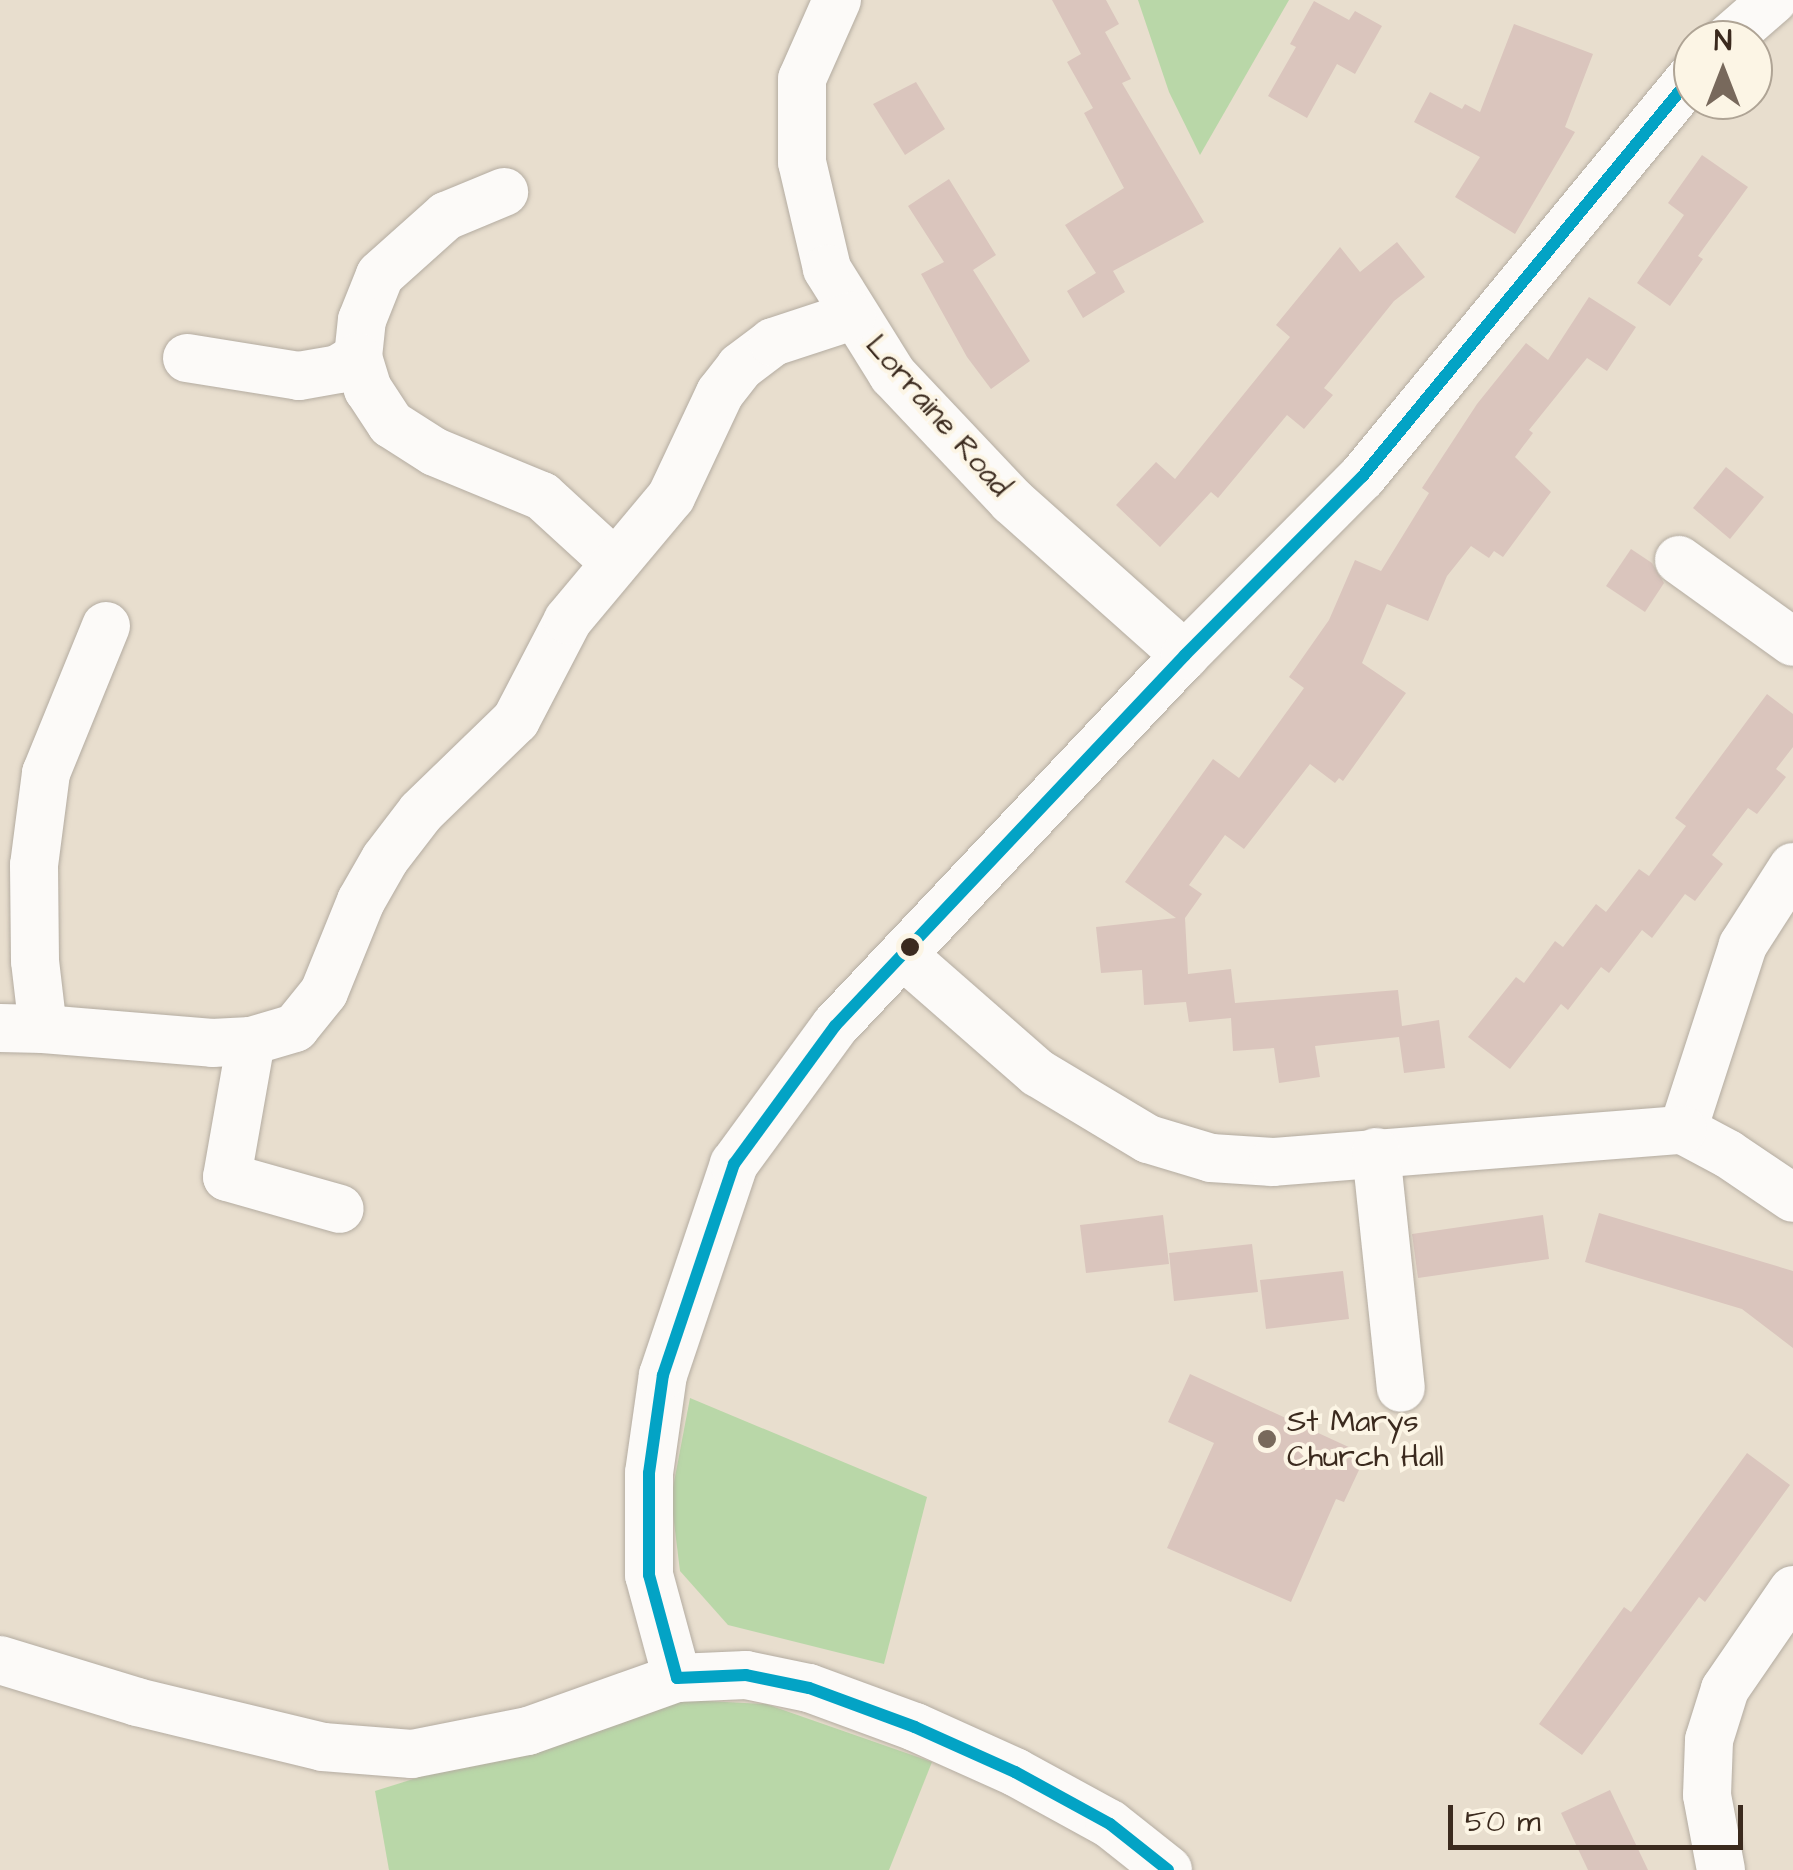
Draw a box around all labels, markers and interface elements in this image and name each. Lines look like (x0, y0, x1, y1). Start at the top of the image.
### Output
north arrow (1673, 20, 1773, 120)
text: N (1714, 22, 1732, 61)
street label: Lorraine Road (858, 328, 1018, 504)
unlabelled marker (900, 937, 920, 957)
place label: St Marys Church Hall (1287, 1404, 1444, 1474)
marker: St Marys Church Hall (1256, 1428, 1278, 1450)
scale bar (1453, 1785, 1748, 1847)
text: 50 m (1465, 1801, 1541, 1843)

